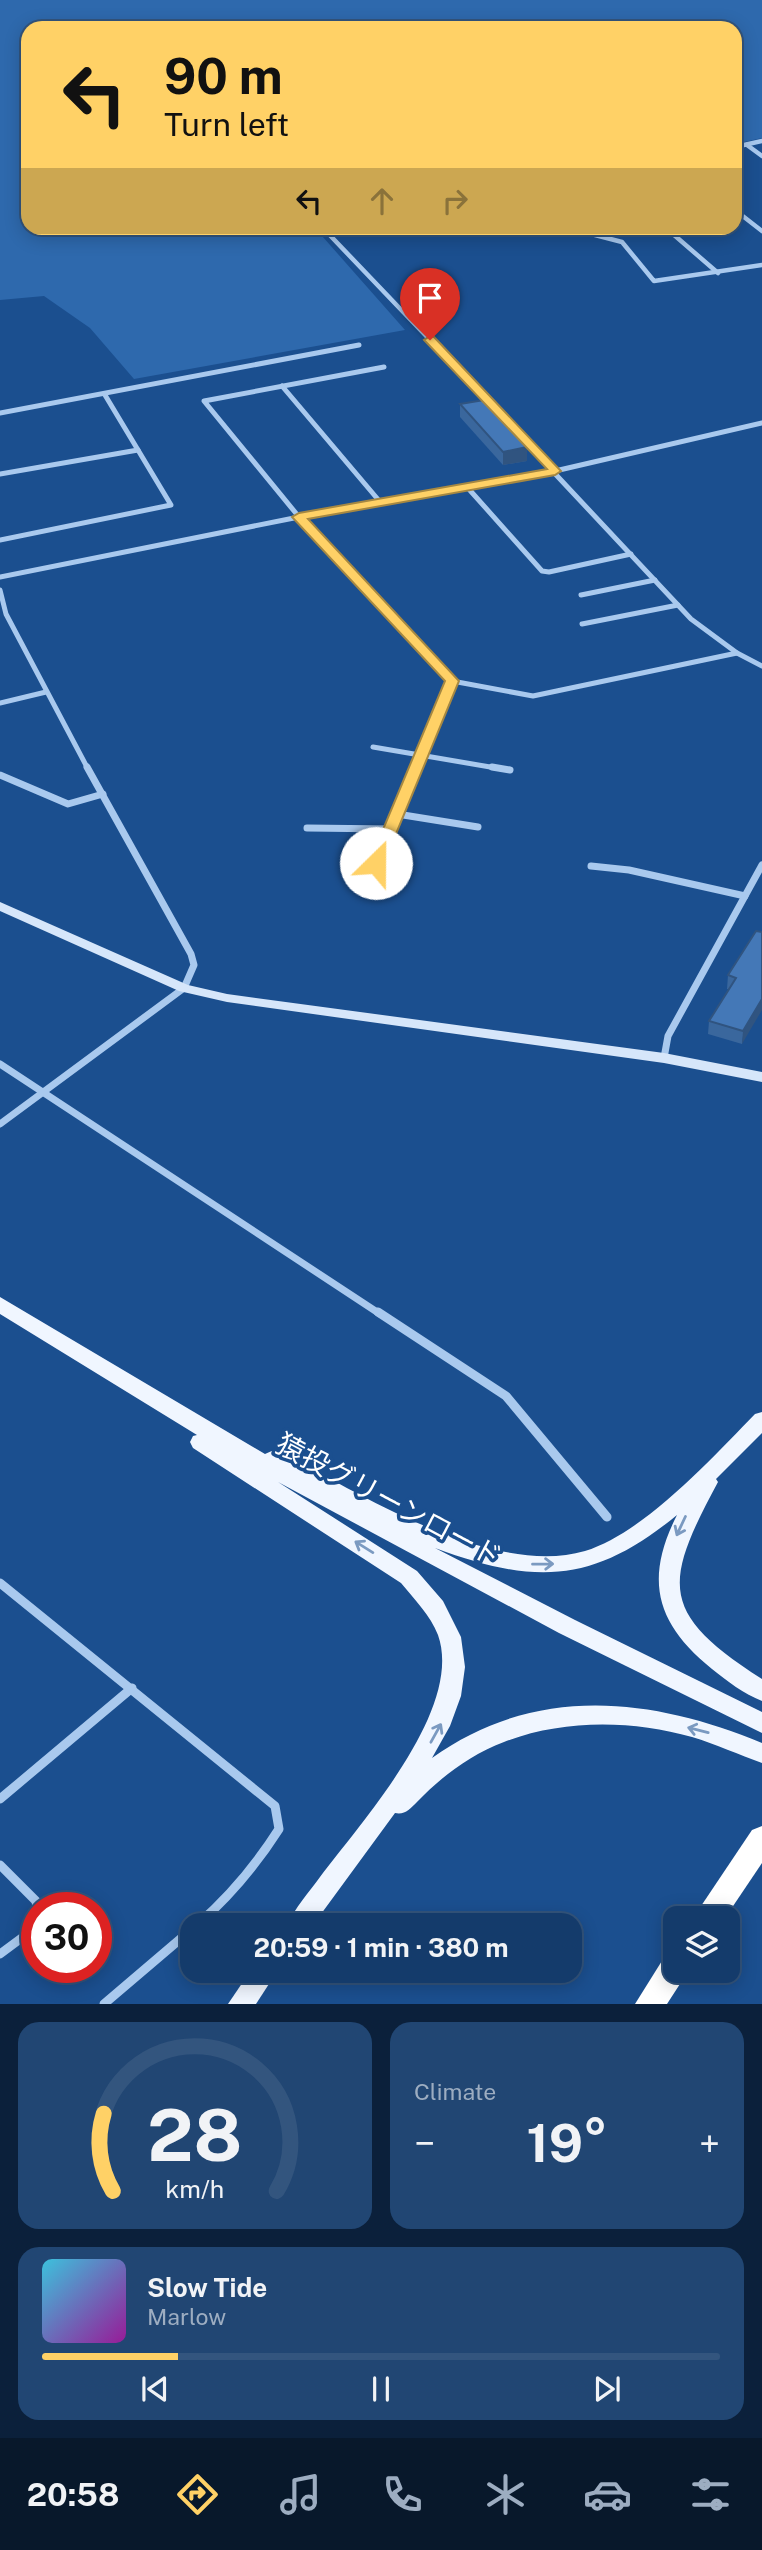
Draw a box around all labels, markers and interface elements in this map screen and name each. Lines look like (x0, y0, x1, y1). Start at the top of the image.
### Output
text: 90 m (164, 47, 283, 105)
icon: left (49, 49, 140, 140)
text: Turn left (164, 106, 289, 143)
icon: left (290, 182, 328, 220)
icon: ahead (363, 182, 401, 220)
icon: right (436, 182, 474, 220)
pin (400, 268, 460, 340)
icon: arrive (411, 279, 449, 317)
position arrow (339, 826, 413, 900)
street label: 猿投グリーンロード (271, 1426, 508, 1573)
one-way arrow (674, 1515, 687, 1536)
one-way arrow (355, 1539, 375, 1553)
one-way arrow (531, 1558, 554, 1571)
one-way arrow (687, 1723, 710, 1736)
one-way arrow (429, 1724, 443, 1744)
speed limit sign: 30 (21, 1892, 112, 1983)
map controls (663, 1906, 740, 1983)
button: layers (663, 1906, 740, 1983)
text: 20:59 · 1 min · 380 m (254, 1932, 508, 1963)
text: Climate (414, 2078, 496, 2105)
text: 28 (147, 2093, 243, 2178)
text: 19° (526, 2113, 608, 2174)
text: − (414, 2121, 435, 2166)
text: + (699, 2121, 720, 2166)
text: km/h (166, 2174, 224, 2204)
text: Slow Tide (147, 2272, 267, 2303)
text: Marlow (147, 2303, 226, 2330)
icon: previous (136, 2370, 174, 2408)
icon: pause (362, 2370, 400, 2408)
icon: next (588, 2370, 626, 2408)
icon: directions (173, 2470, 222, 2519)
icon: music (276, 2470, 325, 2519)
icon: phone (378, 2470, 427, 2519)
icon: climate (481, 2470, 530, 2519)
icon: car (583, 2470, 632, 2519)
icon: filters (686, 2470, 735, 2519)
text: 20:58 (27, 2476, 119, 2513)

